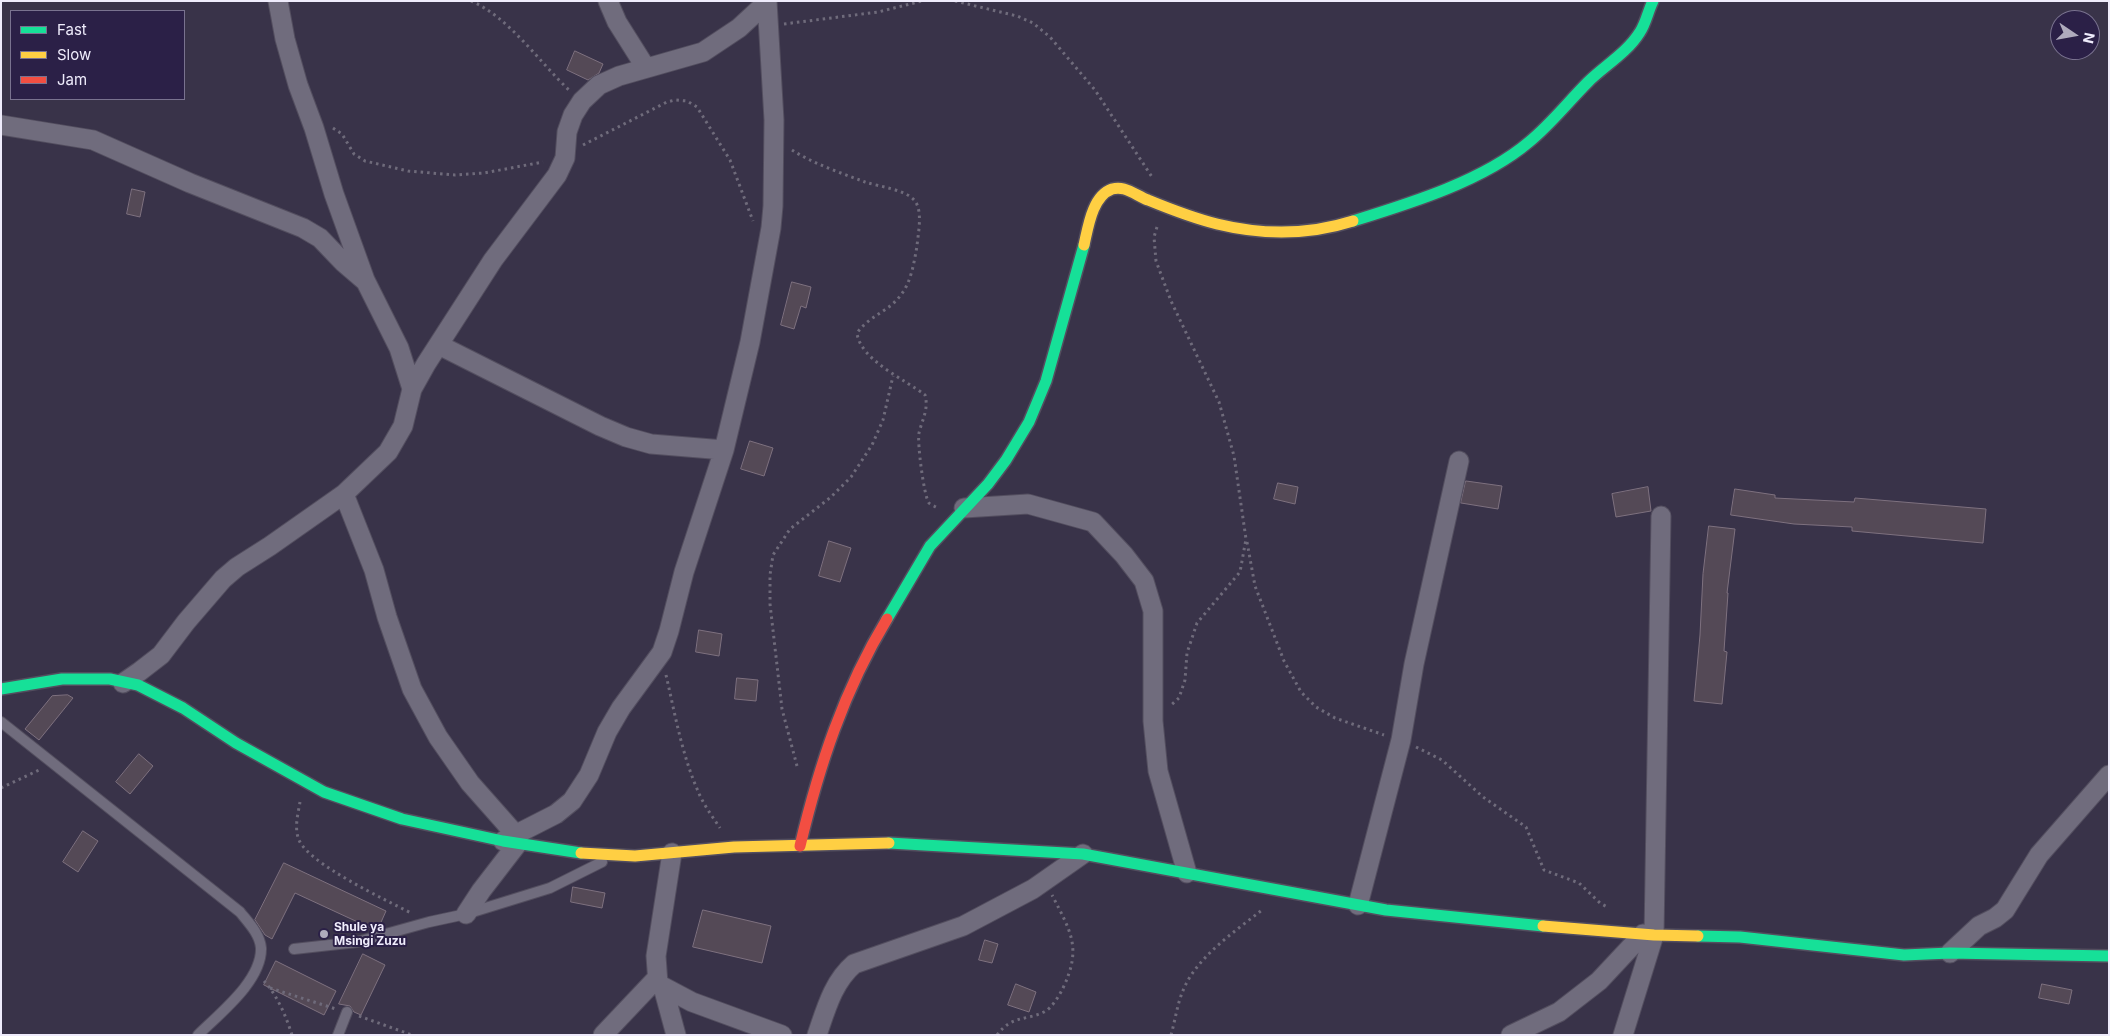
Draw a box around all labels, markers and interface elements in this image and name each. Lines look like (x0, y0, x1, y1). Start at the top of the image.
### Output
legend (10, 10, 185, 100)
north arrow (2050, 10, 2100, 60)
text: Fast (57, 20, 87, 39)
text: N (2080, 31, 2099, 45)
text: Slow (57, 45, 91, 64)
text: Jam (57, 70, 87, 89)
place label: Shule ya Msingi Zuzu (334, 920, 406, 948)
marker: Shule ya Msingi Zuzu (318, 928, 330, 940)

